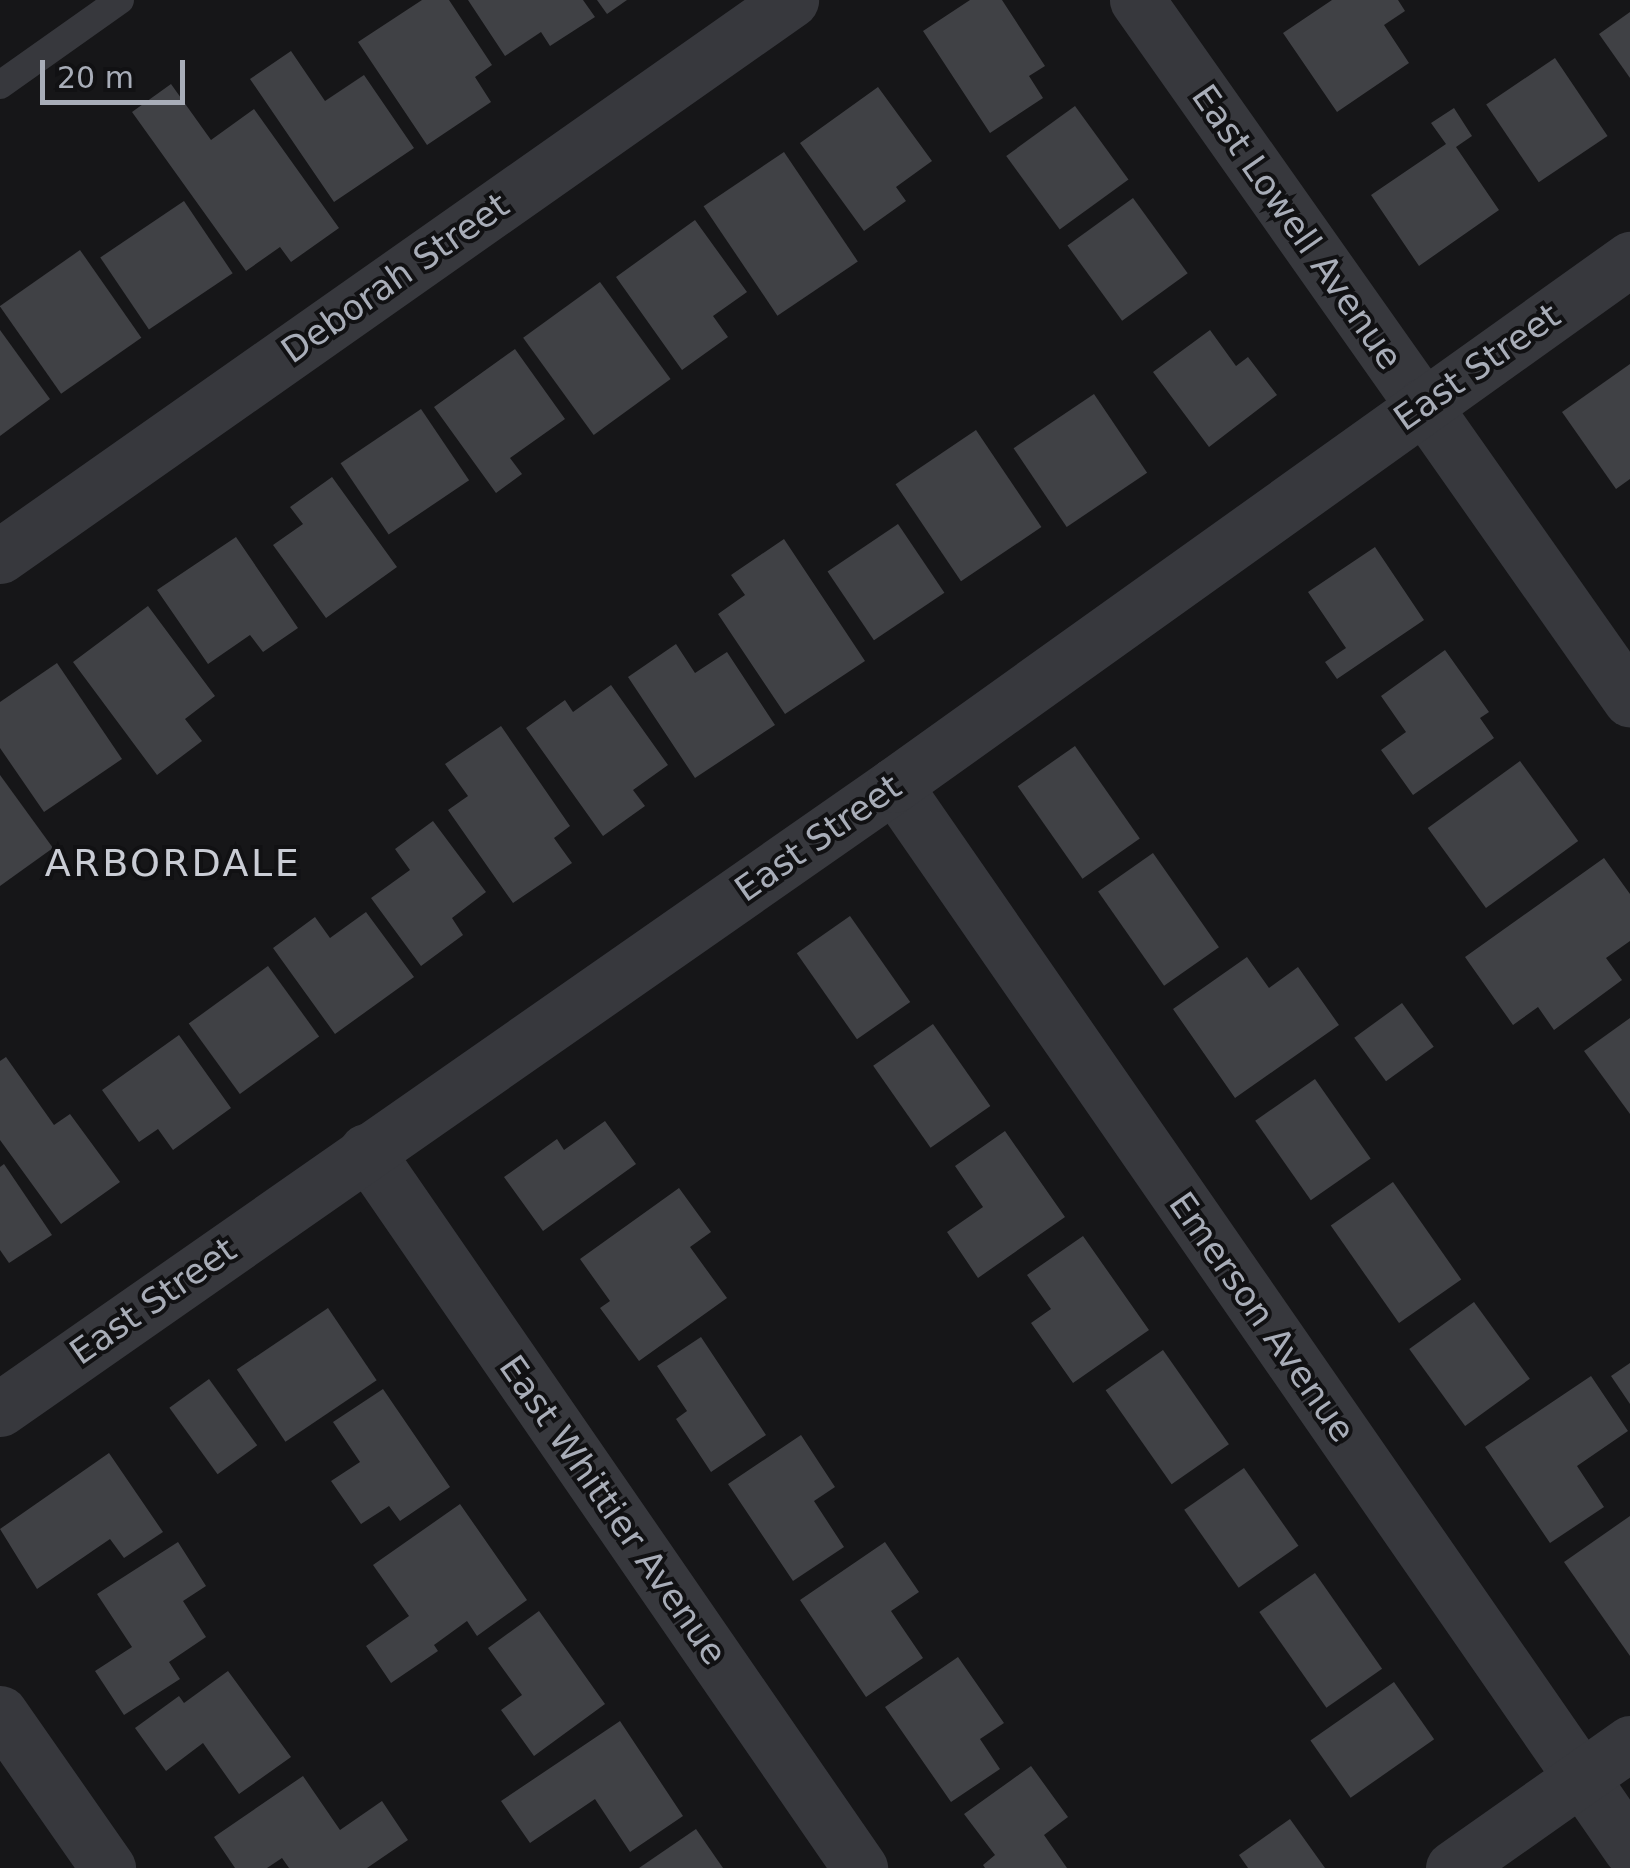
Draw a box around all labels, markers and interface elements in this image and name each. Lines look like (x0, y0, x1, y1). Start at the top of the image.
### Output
scale bar (45, 40, 190, 102)
text: 20 m (57, 60, 134, 95)
street label: East Lowell Avenue (1183, 77, 1411, 377)
street label: Deborah Street (273, 184, 517, 372)
street label: East Street (1386, 294, 1568, 440)
street label: East Street (727, 765, 909, 911)
district label: ARBORDALE (45, 841, 301, 887)
street label: Emerson Avenue (1160, 1184, 1364, 1450)
street label: East Street (62, 1228, 244, 1374)
street label: East Whittier Avenue (490, 1347, 736, 1673)

